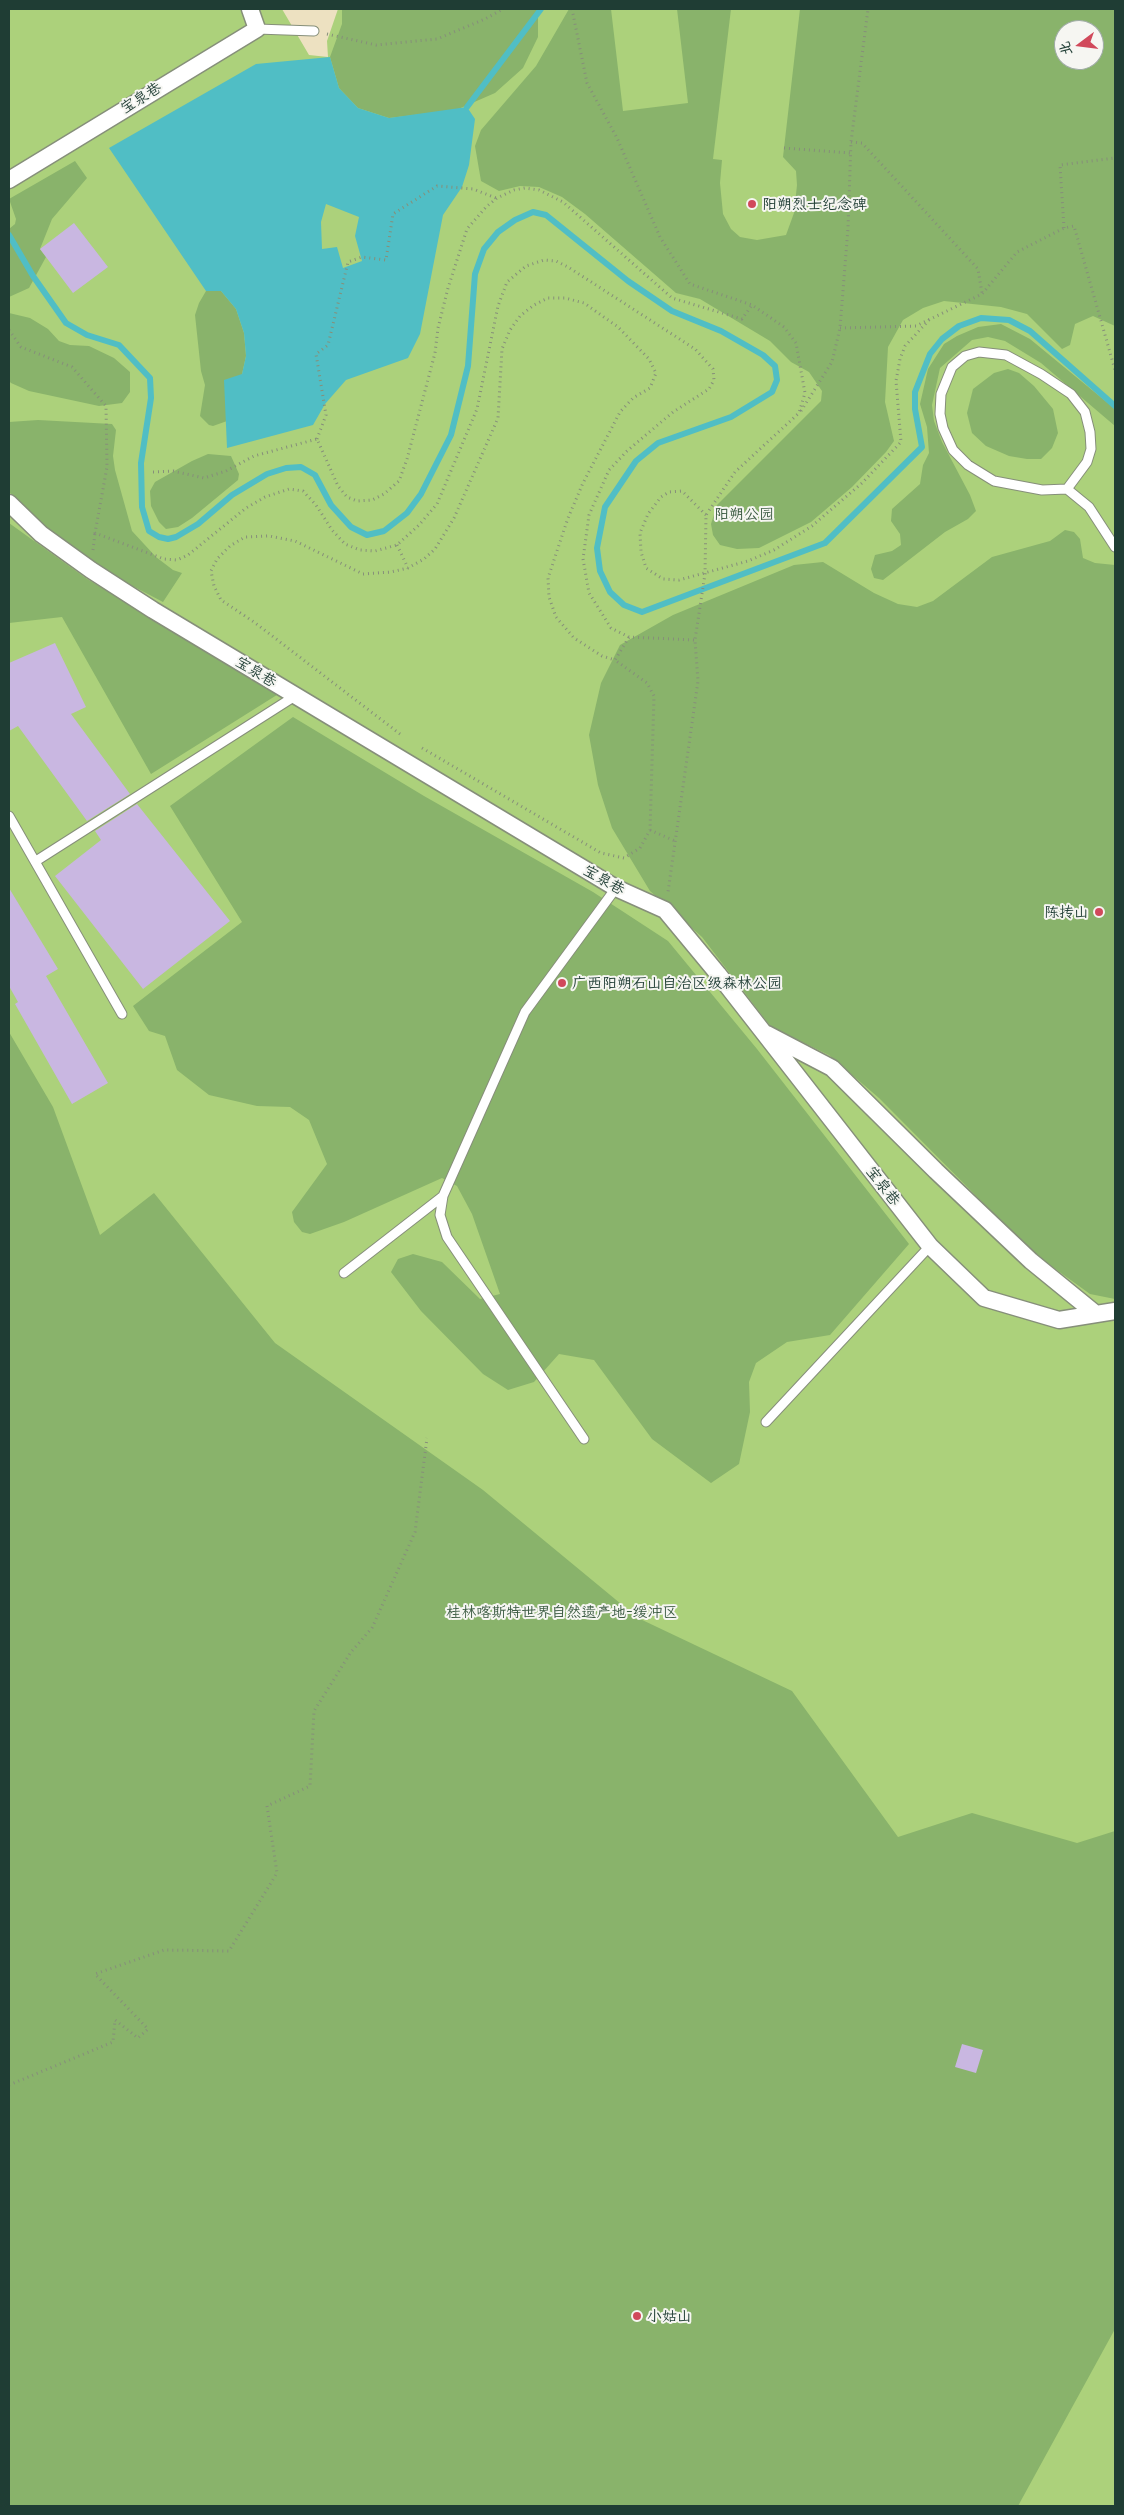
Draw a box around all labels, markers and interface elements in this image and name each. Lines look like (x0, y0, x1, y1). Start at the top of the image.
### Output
north arrow (1054, 20, 1104, 70)
text: 北 (1054, 40, 1076, 58)
street label: 宝泉巷 (117, 78, 165, 118)
place label: 阳朔烈士纪念碑 (762, 195, 867, 213)
marker: 阳朔烈士纪念碑 (746, 198, 758, 210)
park label: 阳朔公园 (714, 505, 774, 523)
street label: 宝泉巷 (232, 653, 280, 691)
street label: 宝泉巷 (580, 861, 628, 899)
place label: 陈抟山 (1044, 903, 1089, 921)
marker: 陈抟山 (1093, 906, 1105, 918)
place label: 广西阳朔石山自治区级森林公园 (572, 974, 782, 992)
marker: 广西阳朔石山自治区级森林公园 (556, 977, 568, 989)
street label: 宝泉巷 (862, 1163, 904, 1209)
park label: 桂林喀斯特世界自然遗产地-缓冲区 (446, 1603, 678, 1621)
place label: 小姑山 (647, 2307, 692, 2325)
marker: 小姑山 (631, 2310, 643, 2322)

